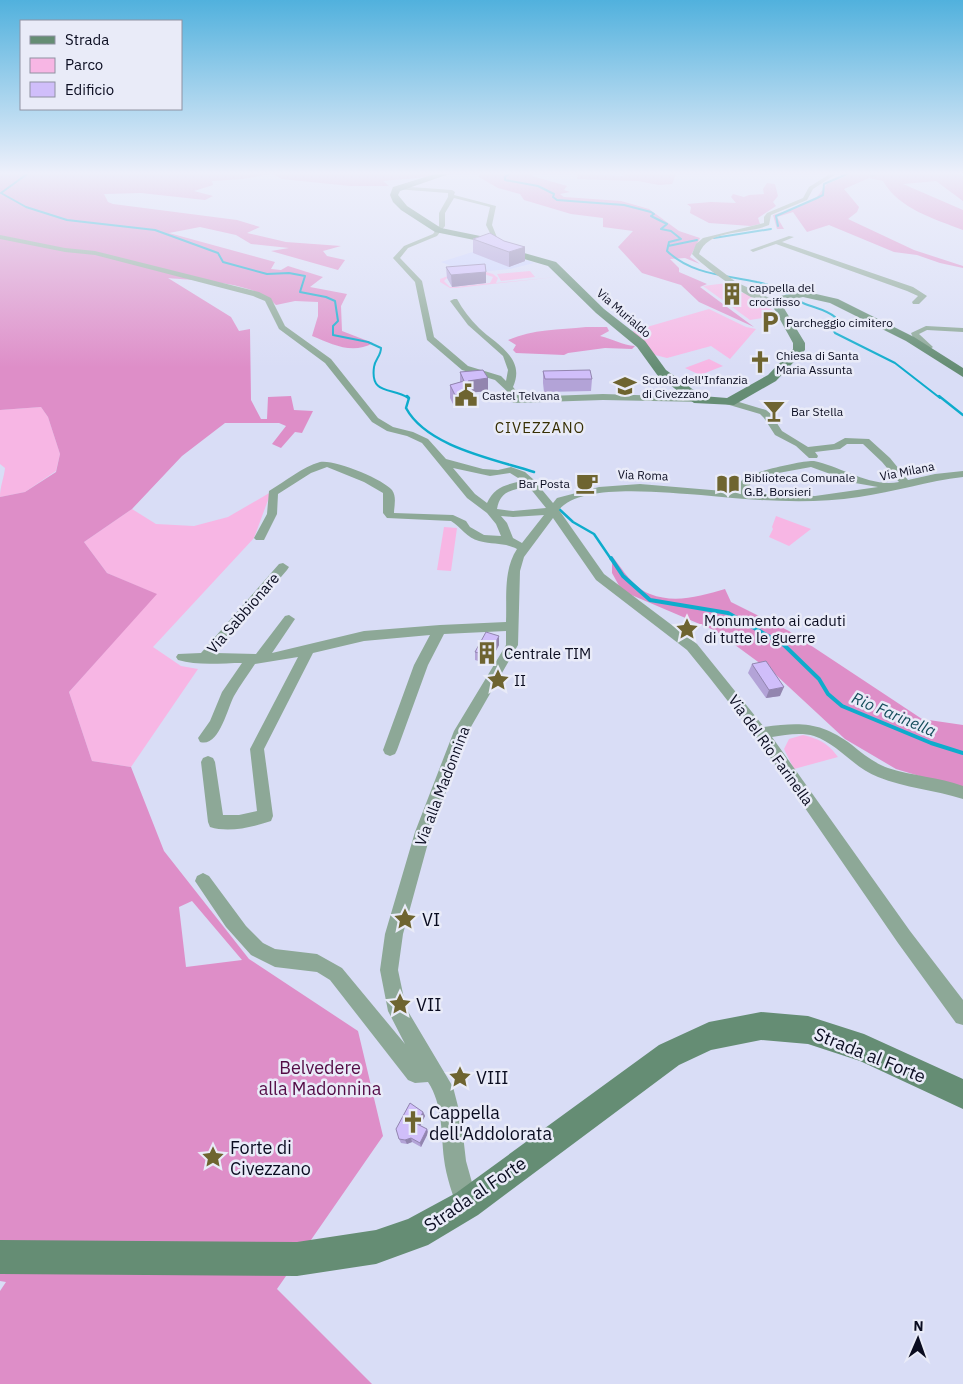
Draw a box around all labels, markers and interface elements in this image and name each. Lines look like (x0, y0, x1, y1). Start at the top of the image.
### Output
legend (20, 20, 182, 110)
text: Strada (65, 30, 109, 49)
text: Parco (65, 55, 103, 74)
text: Edificio (65, 80, 114, 99)
place label: cappella del crocifisso (749, 280, 814, 309)
building icon: cappella del crocifisso (719, 281, 745, 307)
street label: Via Murialdo (594, 285, 654, 341)
parking icon: Parcheggio cimitero (757, 309, 783, 335)
place label: Parcheggio cimitero (786, 315, 893, 330)
place label: Chiesa di Santa Maria Assunta (776, 348, 859, 377)
church icon: Chiesa di Santa Maria Assunta (747, 349, 773, 375)
place label: Scuola dell'Infanzia di Civezzano (642, 372, 748, 401)
school or university icon: Scuola dell'Infanzia di Civezzano (612, 373, 638, 399)
public building icon: Castel Telvana (453, 382, 479, 408)
place label: Castel Telvana (482, 388, 560, 403)
bar icon: Bar Stella (761, 398, 787, 424)
place label: Bar Stella (791, 404, 844, 419)
district label: CIVEZZANO (495, 418, 585, 437)
street label: Via Milana (878, 458, 936, 484)
street label: Via Roma (617, 467, 669, 483)
cafe icon: Bar Posta (574, 470, 600, 496)
place label: Biblioteca Comunale G.B. Borsieri (744, 470, 856, 499)
library icon: Biblioteca Comunale G.B. Borsieri (715, 471, 741, 497)
place label: Bar Posta (518, 476, 571, 491)
street label: Via Sabbionare (203, 569, 283, 657)
place label: Monumento ai caduti di tutte le guerre (704, 611, 846, 647)
place icon: Monumento ai caduti di tutte le guerre (674, 616, 700, 642)
building icon: Centrale TIM (474, 640, 500, 666)
place label: Centrale TIM (504, 644, 591, 663)
place icon: II (485, 667, 511, 693)
place label: II (514, 671, 526, 690)
water label: Rio Farinella (849, 687, 939, 741)
street label: Via del Rio Farinella (724, 691, 818, 809)
street label: Via alla Madonnina (410, 723, 474, 849)
place icon: VI (392, 906, 418, 932)
place label: VI (422, 908, 440, 931)
place icon: VII (387, 991, 413, 1017)
place label: VII (416, 993, 441, 1016)
street label: Strada al Forte (811, 1022, 929, 1088)
park label: Belvedere alla Madonnina (259, 1056, 382, 1100)
place icon: VIII (447, 1064, 473, 1090)
place label: VIII (476, 1066, 509, 1089)
place label: Cappella dell'Addolorata (429, 1101, 552, 1145)
church icon: Cappella dell'Addolorata (400, 1109, 426, 1135)
place label: Forte di Civezzano (230, 1136, 311, 1180)
place icon: Forte di Civezzano (200, 1144, 226, 1170)
street label: Strada al Forte (419, 1151, 531, 1237)
north arrow (893, 1314, 943, 1364)
text: N (913, 1317, 924, 1335)

